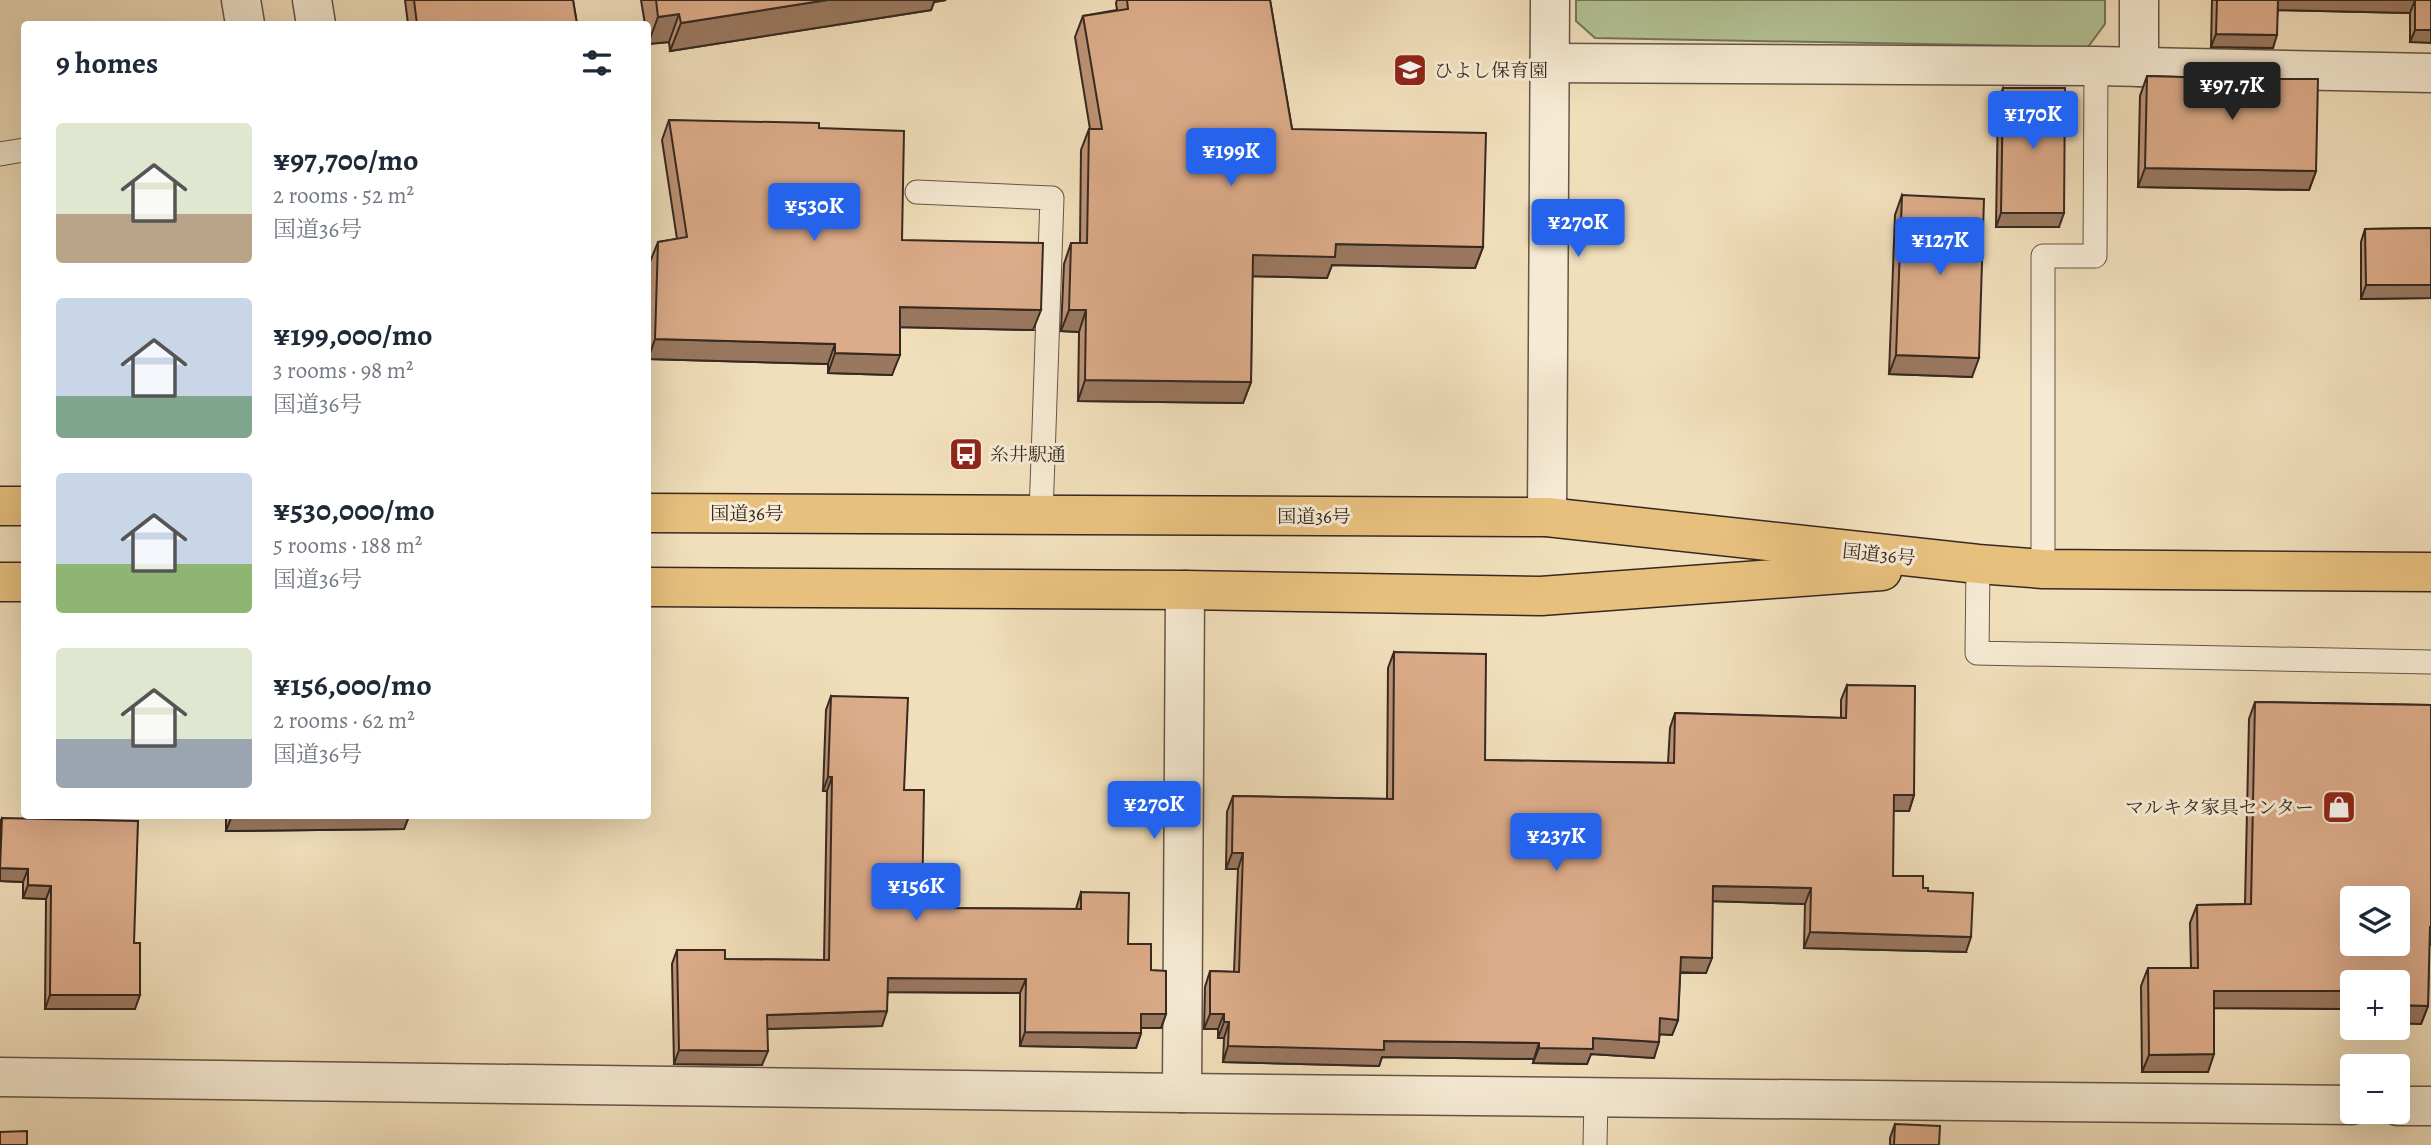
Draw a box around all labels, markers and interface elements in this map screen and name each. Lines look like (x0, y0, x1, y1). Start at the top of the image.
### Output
text: 9 homes (56, 43, 158, 83)
icon: filters (578, 44, 616, 82)
school or university icon: ひよし保育園 (1391, 51, 1429, 89)
place label: ひよし保育園 (1434, 58, 1548, 84)
pin: ¥97.7K (2175, 62, 2289, 122)
text: ¥97.7K (2200, 69, 2264, 100)
pin: ¥170K (1984, 92, 2082, 151)
text: ¥170K (2004, 98, 2062, 129)
pin: ¥199K (1182, 128, 1280, 188)
text: ¥199K (1202, 135, 1260, 166)
text: ¥97,700/mo (273, 140, 418, 180)
icon: home (112, 151, 196, 235)
text: 2 rooms · 52 m² (273, 180, 414, 211)
pin: ¥530K (765, 184, 863, 243)
text: ¥530K (784, 190, 844, 221)
pin: ¥270K (1529, 200, 1627, 259)
text: ¥270K (1548, 206, 1608, 237)
text: 国道36号 (273, 214, 362, 245)
pin: ¥127K (1891, 218, 1989, 277)
text: ¥127K (1911, 224, 1969, 255)
text: ¥199,000/mo (273, 315, 433, 355)
icon: home (112, 326, 196, 410)
text: 3 rooms · 98 m² (273, 355, 414, 386)
text: 国道36号 (273, 389, 362, 420)
bus stop icon: 糸井駅通 (947, 435, 985, 473)
place label: 糸井駅通 (990, 442, 1066, 468)
text: ¥530,000/mo (273, 490, 435, 530)
icon: home (112, 501, 196, 585)
street label: 国道36号 (710, 501, 784, 527)
street label: 国道36号 (1277, 504, 1351, 530)
text: 5 rooms · 188 m² (273, 530, 422, 561)
street label: 国道36号 (1841, 538, 1917, 572)
text: 国道36号 (273, 564, 362, 595)
text: ¥156,000/mo (273, 665, 432, 705)
icon: home (112, 676, 196, 760)
text: 2 rooms · 62 m² (273, 705, 415, 736)
text: 国道36号 (273, 739, 362, 770)
pin: ¥270K (1105, 782, 1203, 841)
text: ¥270K (1124, 788, 1184, 819)
shop icon: マルキタ家具センター (2320, 788, 2358, 826)
place label: マルキタ家具センター (2125, 795, 2314, 821)
pin: ¥237K (1507, 814, 1605, 873)
text: ¥237K (1526, 820, 1586, 851)
pin: ¥156K (867, 864, 965, 923)
text: ¥156K (887, 870, 945, 901)
map controls (2340, 886, 2410, 1124)
button: layers (2340, 886, 2410, 956)
button: + (2340, 970, 2410, 1040)
button: − (2340, 1054, 2410, 1124)

